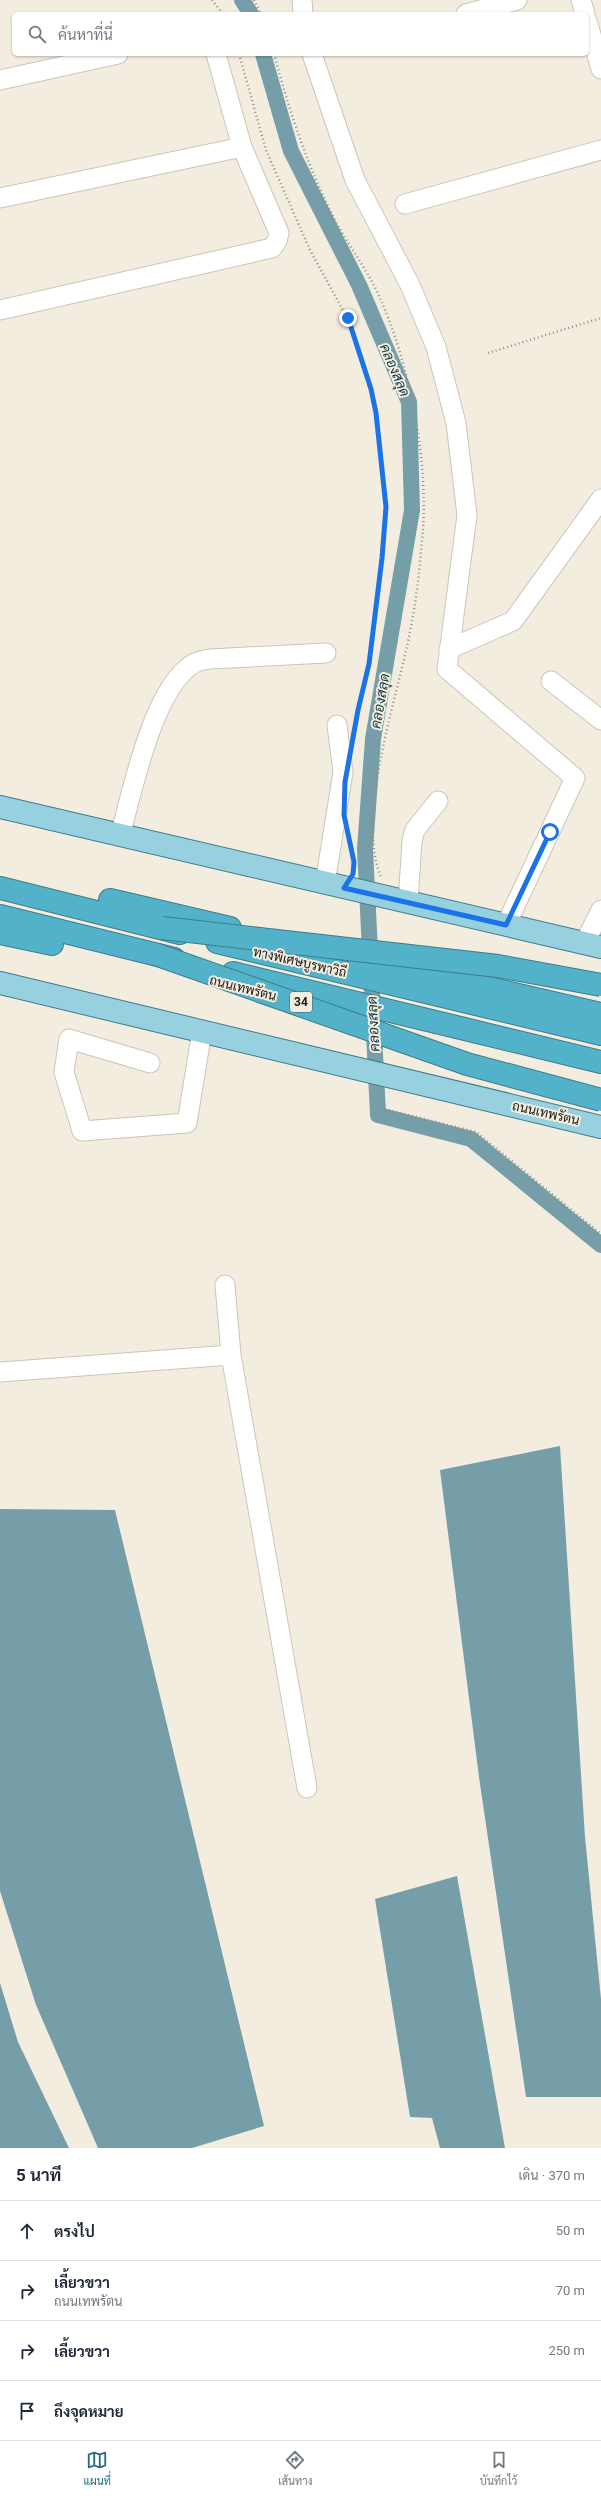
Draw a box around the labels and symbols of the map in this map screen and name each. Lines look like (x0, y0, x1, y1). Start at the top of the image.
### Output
route end (339, 309, 357, 327)
water label: คลองสลุด (375, 341, 413, 400)
water label: คลองสลุด (367, 672, 395, 730)
route start (541, 823, 559, 841)
street label: ทางพิเศษบูรพาวิถี (251, 942, 349, 982)
street label: ถนนเทพรัตน (208, 972, 278, 1004)
road number: 34 (290, 992, 312, 1012)
water label: คลองสลุด (364, 996, 384, 1052)
street label: ถนนเทพรัตน (511, 1098, 581, 1128)

